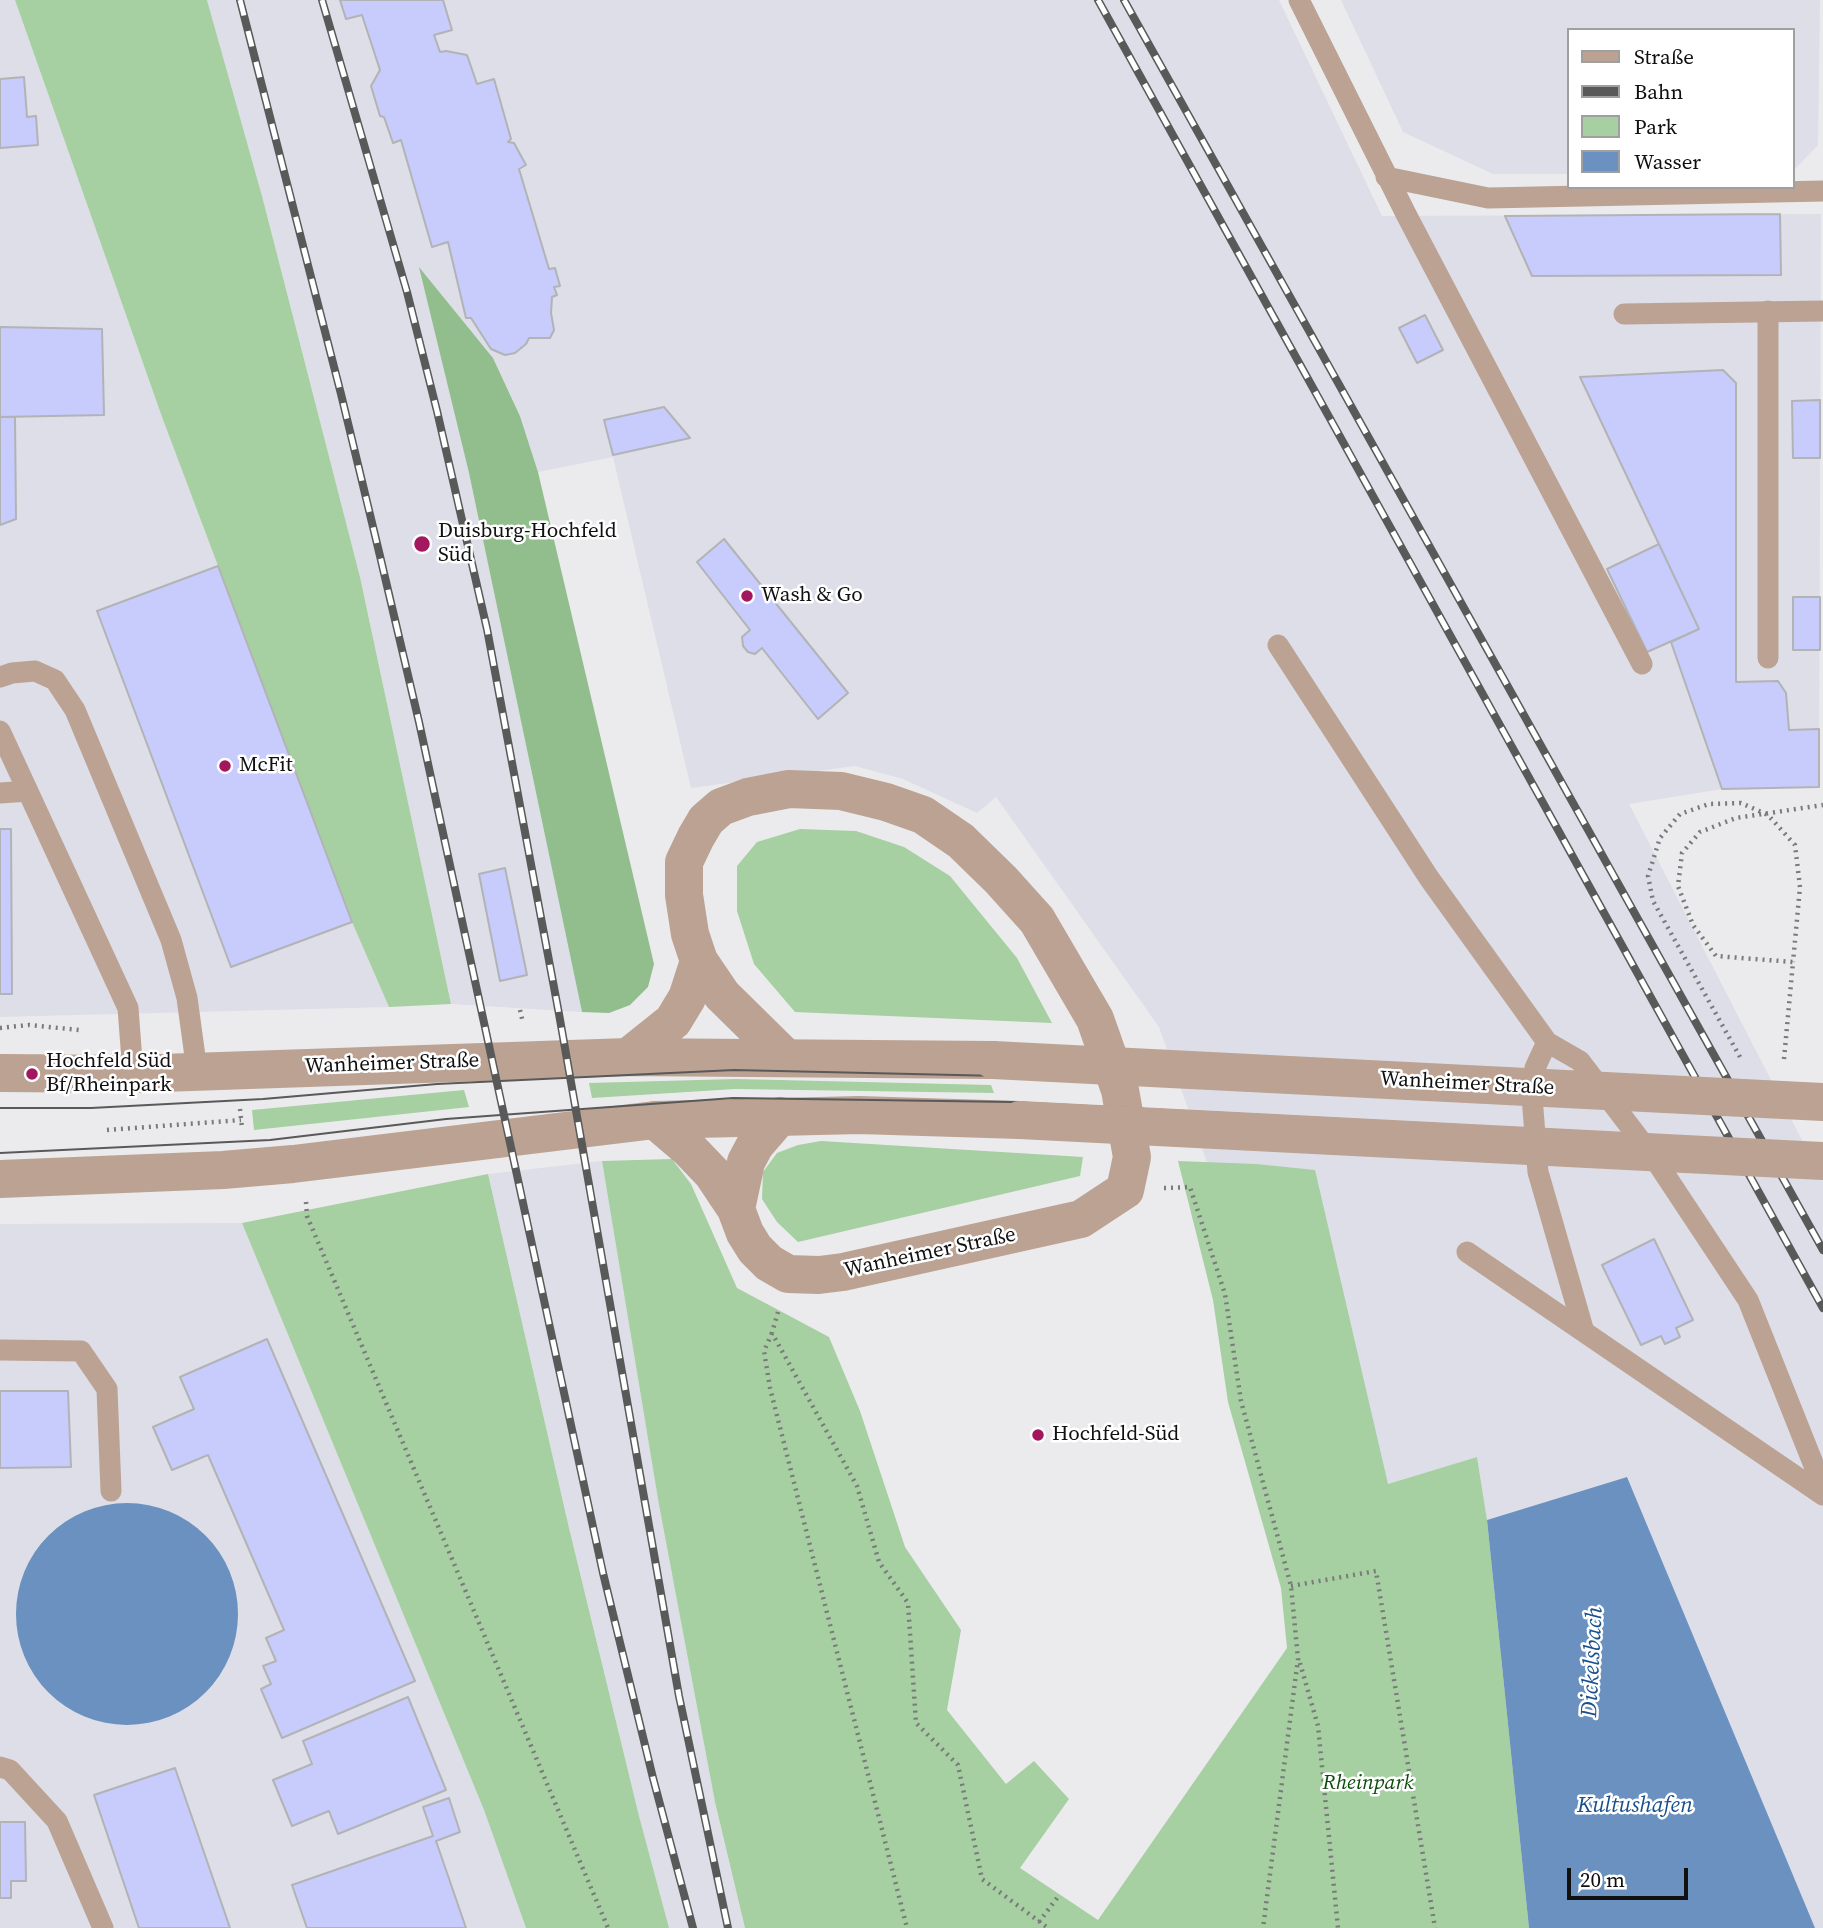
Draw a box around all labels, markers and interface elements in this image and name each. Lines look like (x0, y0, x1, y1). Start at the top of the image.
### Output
legend (1568, 28, 1795, 189)
text: Straße (1634, 42, 1694, 71)
text: Bahn (1634, 77, 1683, 106)
text: Park (1634, 112, 1677, 141)
text: Wasser (1634, 147, 1701, 176)
place label: Duisburg-Hochfeld Süd (438, 519, 617, 569)
marker: Duisburg-Hochfeld Süd (412, 534, 432, 554)
place label: Wash & Go (761, 583, 863, 609)
marker: Wash & Go (739, 588, 755, 604)
place label: McFit (239, 753, 293, 779)
marker: McFit (217, 758, 233, 774)
street label: Wanheimer Straße (304, 1048, 480, 1080)
place label: Hochfeld Süd Bf/Rheinpark (46, 1049, 171, 1099)
marker: Hochfeld Süd Bf/Rheinpark (24, 1066, 40, 1082)
street label: Wanheimer Straße (1379, 1067, 1555, 1101)
street label: Wanheimer Straße (842, 1222, 1018, 1284)
place label: Hochfeld-Süd (1052, 1422, 1179, 1448)
marker: Hochfeld-Süd (1030, 1427, 1046, 1443)
water label: Dickelsbach (1576, 1606, 1610, 1718)
park label: Rheinpark (1323, 1771, 1413, 1797)
water label: Kultushafen (1577, 1792, 1693, 1820)
scale bar (1571, 1854, 1692, 1898)
text: 20 m (1580, 1865, 1625, 1894)

